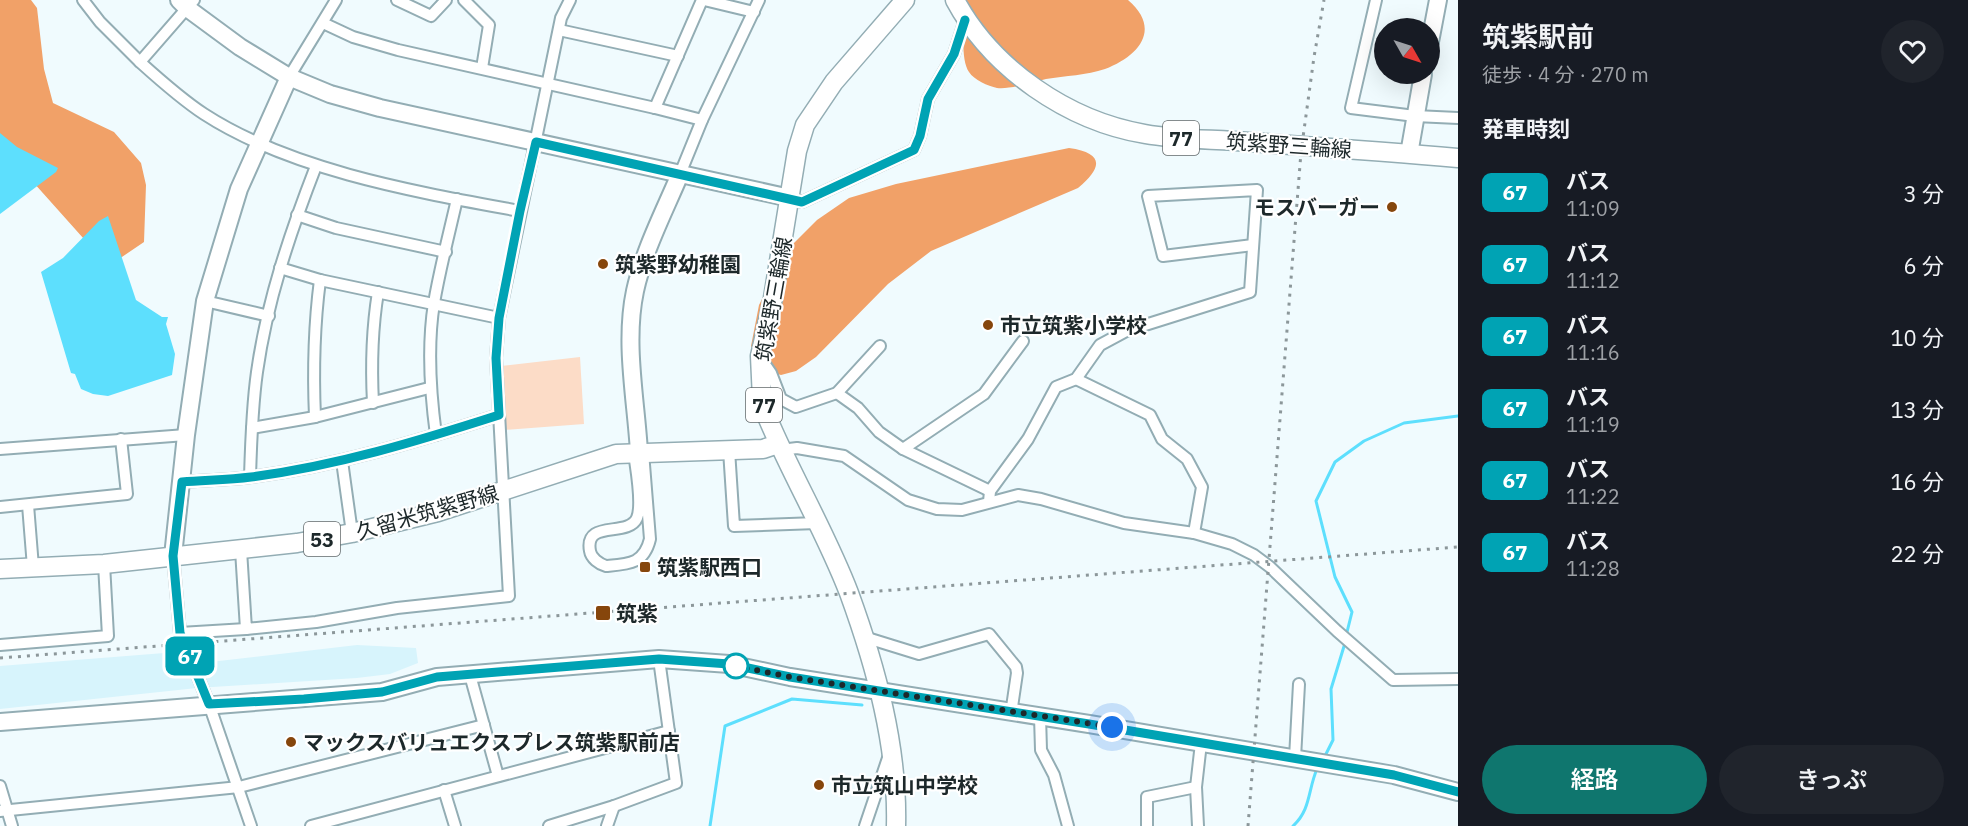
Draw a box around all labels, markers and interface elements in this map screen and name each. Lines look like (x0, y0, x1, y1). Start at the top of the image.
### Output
north arrow (1374, 18, 1440, 84)
map controls (1374, 18, 1440, 84)
text: 筑紫駅前 (1482, 18, 1594, 55)
button: heart (1881, 20, 1944, 83)
text: 徒歩 · 4 分 · 270 m (1482, 61, 1649, 88)
text: 発車時刻 (1482, 114, 1570, 143)
road number: 77 (1163, 121, 1199, 155)
street label: 筑紫野三輪線 (1225, 127, 1353, 163)
text: バス (1566, 166, 1610, 195)
text: 67 (1502, 178, 1528, 206)
text: 3 分 (1904, 179, 1944, 208)
place label: モスバーガー (1254, 193, 1380, 221)
text: 11:09 (1566, 195, 1620, 222)
marker: モスバーガー (1385, 200, 1399, 214)
street label: 筑紫野三輪線 (748, 235, 798, 363)
text: バス (1566, 238, 1610, 267)
place label: 筑紫野幼稚園 (615, 250, 741, 278)
text: 67 (1502, 250, 1528, 278)
text: 6 分 (1904, 251, 1944, 280)
marker: 筑紫野幼稚園 (596, 257, 610, 271)
text: 11:12 (1566, 267, 1620, 294)
text: バス (1566, 310, 1610, 339)
place label: 市立筑紫小学校 (1000, 311, 1147, 339)
marker: 市立筑紫小学校 (981, 318, 995, 332)
text: 67 (1502, 322, 1528, 350)
text: 10 分 (1890, 323, 1944, 352)
text: 11:16 (1566, 339, 1620, 366)
text: バス (1566, 382, 1610, 411)
road number: 77 (746, 388, 782, 422)
text: 67 (1502, 394, 1528, 422)
text: 13 分 (1890, 395, 1944, 424)
text: 11:19 (1566, 411, 1620, 438)
text: バス (1566, 454, 1610, 483)
text: 67 (1502, 466, 1528, 494)
text: 16 分 (1890, 467, 1944, 496)
street label: 久留米筑紫野線 (352, 478, 502, 546)
text: 11:22 (1566, 483, 1620, 510)
road number: 53 (304, 522, 340, 556)
text: バス (1566, 526, 1610, 555)
text: 67 (1502, 538, 1528, 566)
text: 22 分 (1890, 539, 1944, 568)
place label: 筑紫駅西口 (657, 553, 762, 581)
text: 11:28 (1566, 555, 1620, 582)
marker: 筑紫駅西口 (638, 560, 652, 574)
place label: 筑紫 (616, 599, 658, 627)
marker: 筑紫 (594, 604, 612, 622)
line badge: 67 (163, 636, 217, 676)
text: 67 (177, 642, 203, 670)
unlabelled marker (723, 653, 749, 679)
your location (1097, 712, 1127, 742)
place label: マックスバリュエクスプレス筑紫駅前店 (303, 728, 680, 756)
marker: マックスバリュエクスプレス筑紫駅前店 (284, 735, 298, 749)
button: 経路 (1482, 745, 1707, 814)
button: きっぷ (1719, 745, 1944, 814)
place label: 市立筑山中学校 (831, 771, 978, 799)
marker: 市立筑山中学校 (812, 778, 826, 792)

